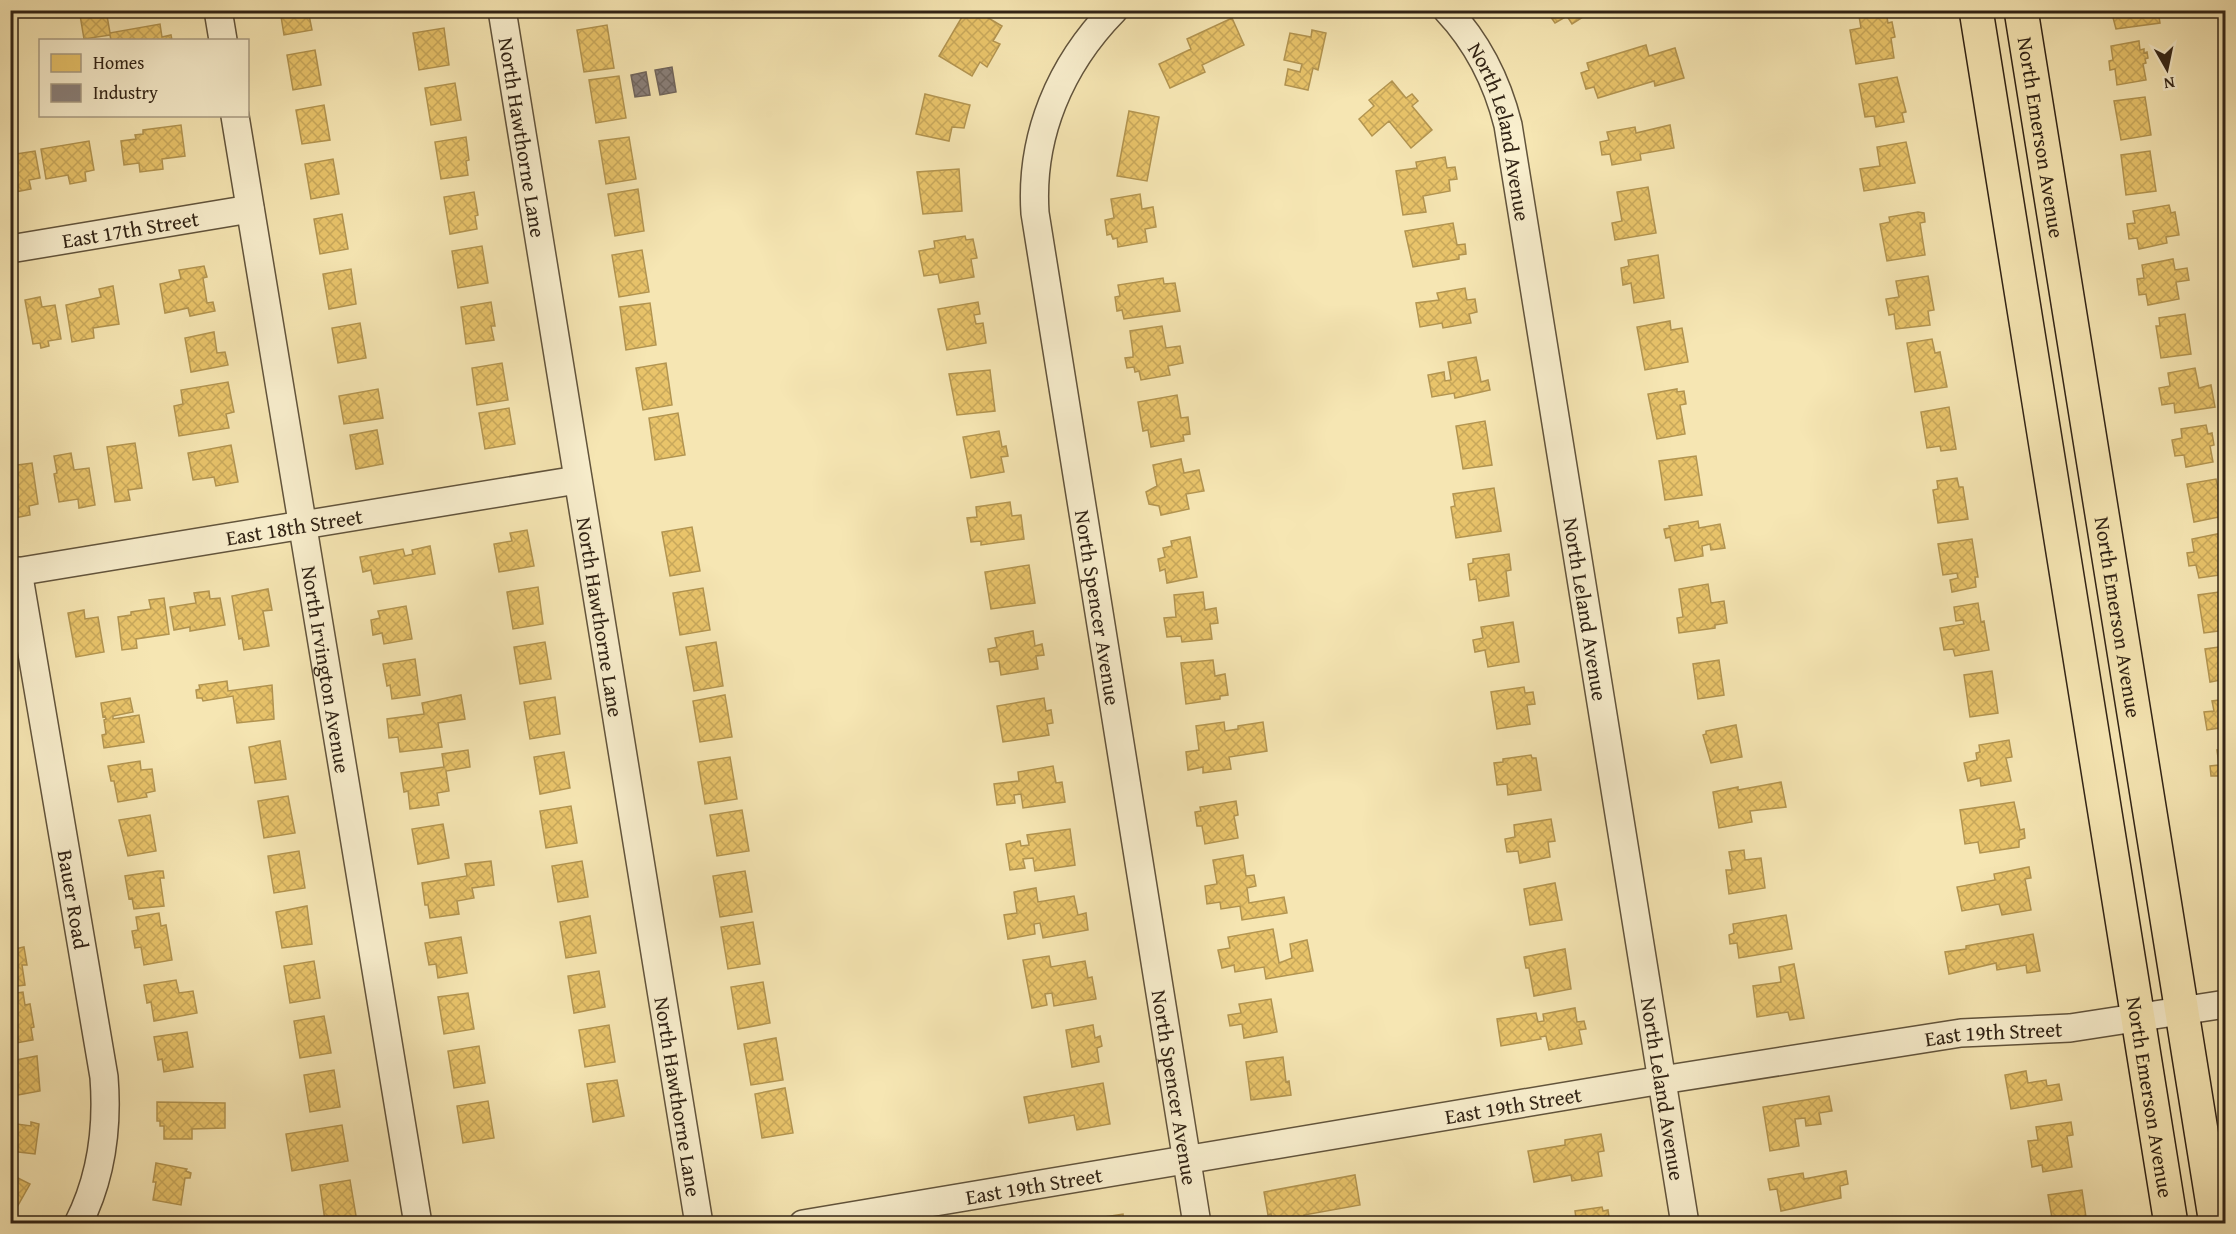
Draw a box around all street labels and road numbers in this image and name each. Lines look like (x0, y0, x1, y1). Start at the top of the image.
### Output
street label: North Hawthorne Lane (491, 35, 554, 240)
street label: North Emerson Avenue (2010, 35, 2073, 240)
street label: North Leland Avenue (1461, 36, 1539, 223)
street label: East 17th Street (60, 202, 202, 256)
street label: East 18th Street (223, 500, 365, 553)
street label: North Spencer Avenue (1067, 508, 1129, 707)
street label: North Emerson Avenue (2087, 514, 2150, 720)
street label: North Hawthorne Lane (569, 515, 632, 719)
street label: North Leland Avenue (1556, 515, 1616, 703)
street label: North Irvington Avenue (294, 563, 359, 776)
street label: Bauer Road (50, 847, 98, 952)
street label: North Spencer Avenue (1144, 988, 1206, 1187)
street label: North Emerson Avenue (2119, 994, 2182, 1200)
street label: North Hawthorne Lane (647, 995, 710, 1199)
street label: North Leland Avenue (1633, 995, 1693, 1183)
street label: East 19th Street (1922, 1013, 2064, 1054)
street label: East 19th Street (1442, 1078, 1584, 1132)
street label: East 19th Street (963, 1159, 1105, 1212)

